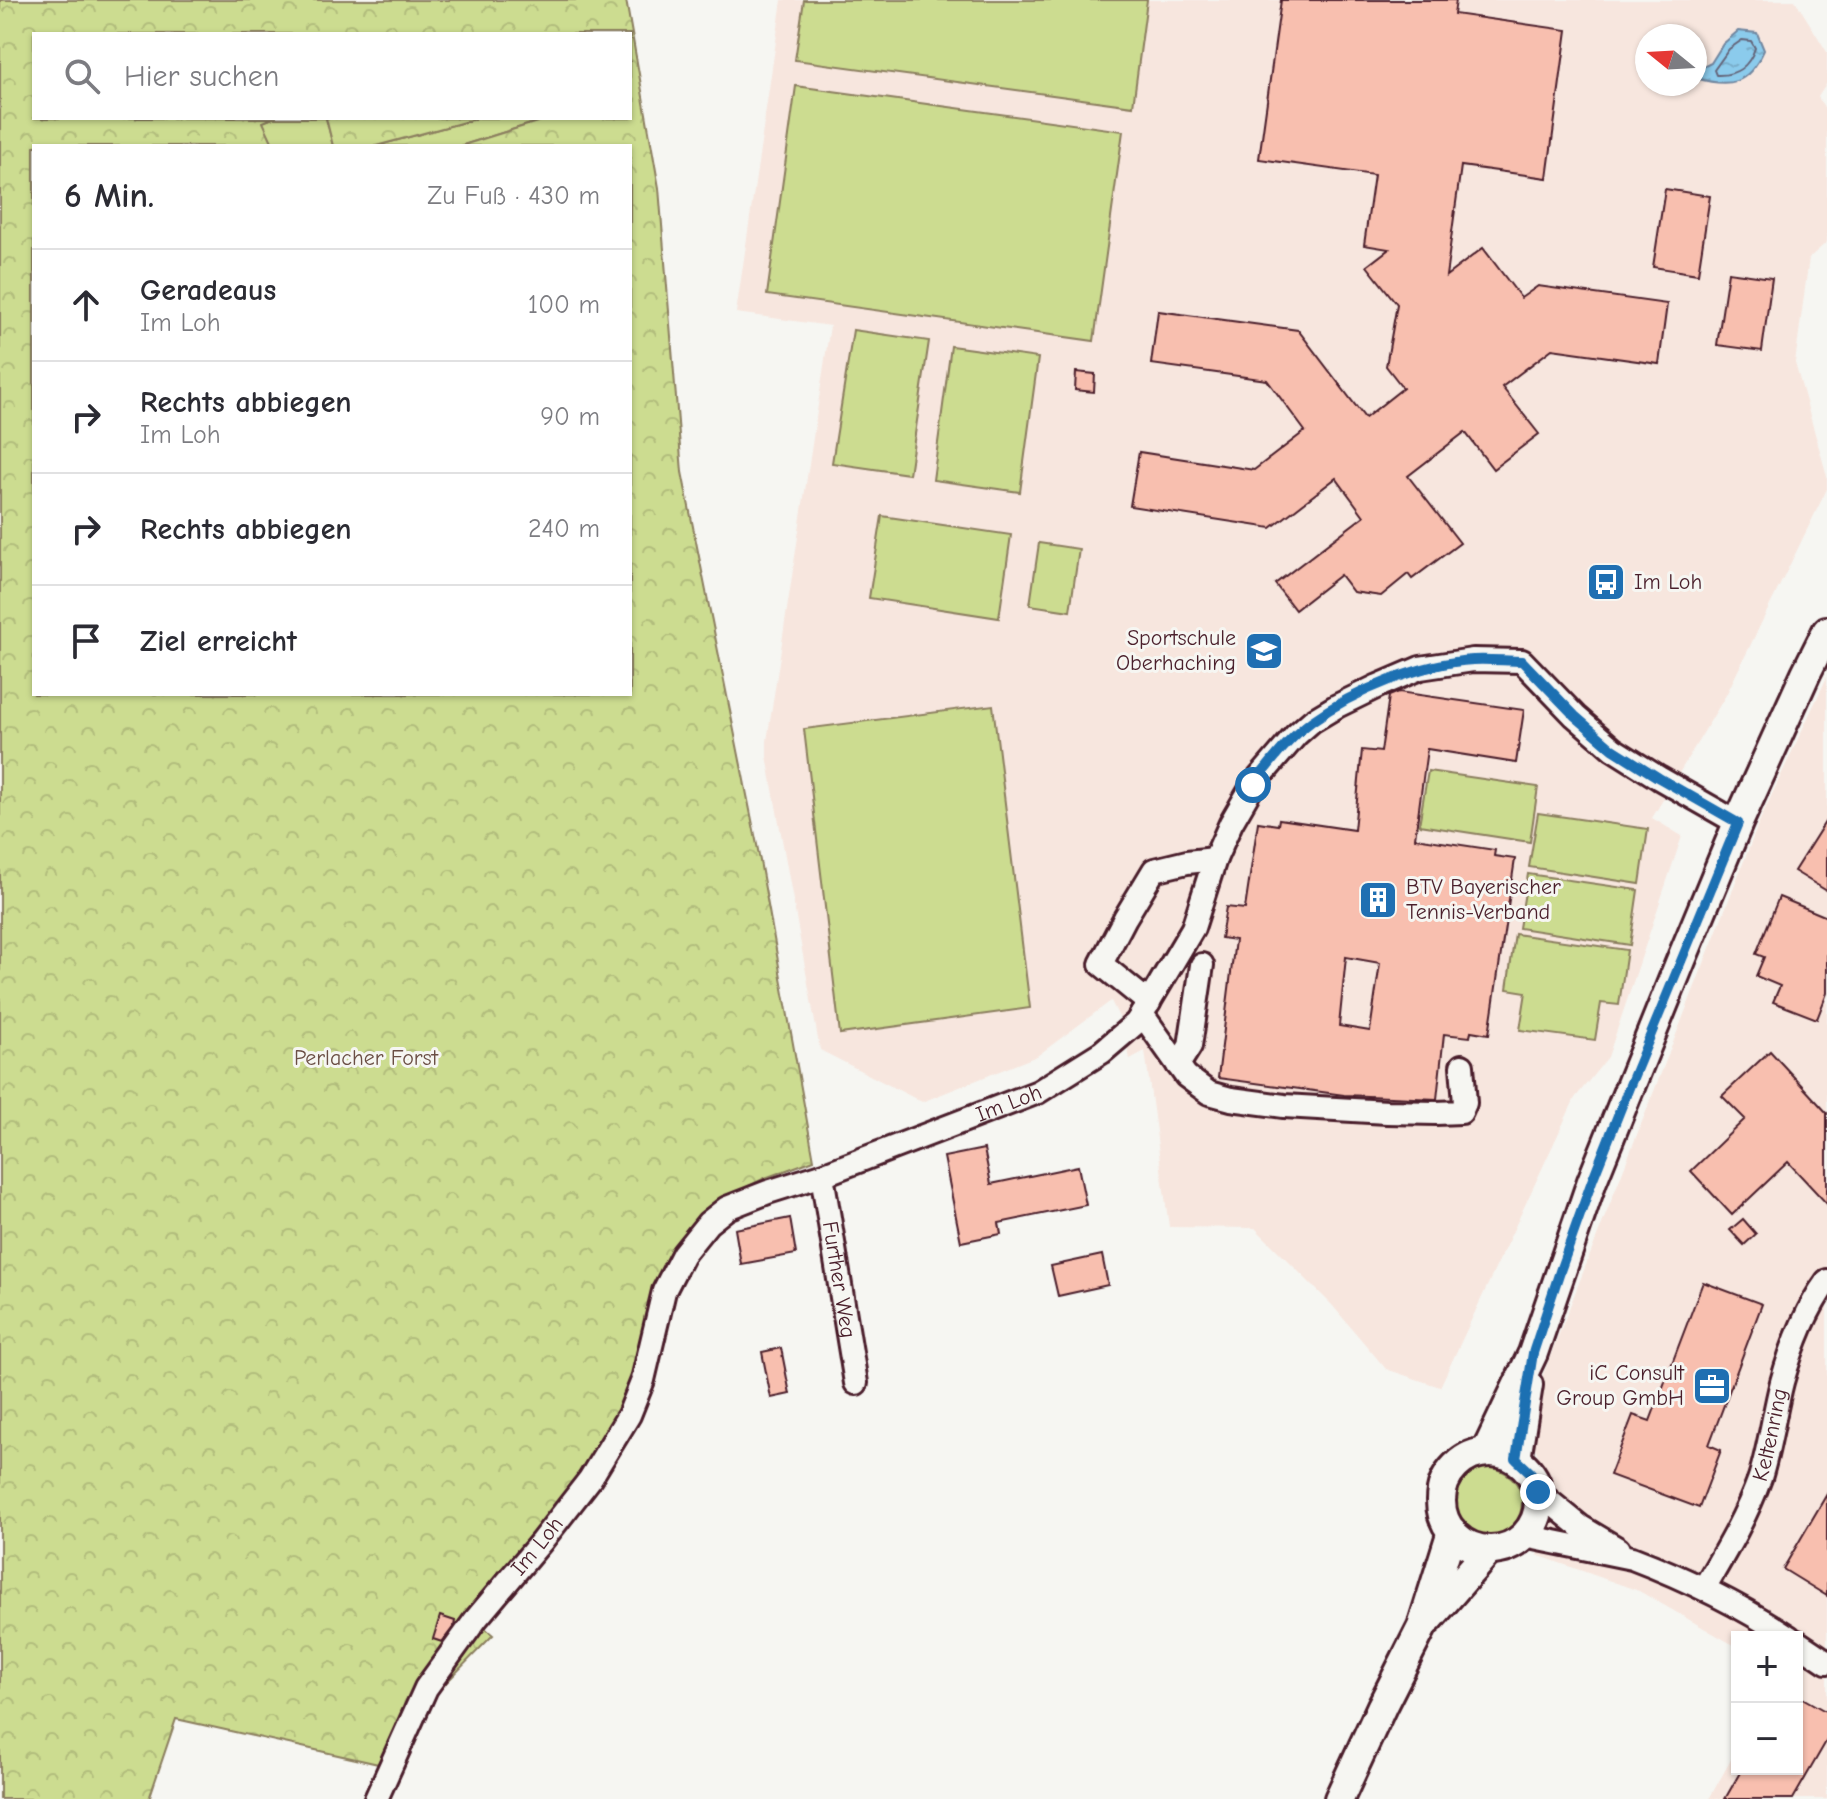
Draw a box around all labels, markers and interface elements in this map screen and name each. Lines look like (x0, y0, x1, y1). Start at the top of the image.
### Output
north arrow (1635, 24, 1707, 96)
search box (32, 32, 632, 120)
icon: search (60, 54, 104, 98)
text: Hier suchen (124, 59, 279, 94)
text: 6 Min. (64, 176, 154, 216)
text: Zu Fuß · 430 m (427, 181, 600, 211)
text: Geradeaus (140, 273, 276, 308)
icon: ahead (64, 283, 108, 327)
text: 100 m (528, 290, 600, 320)
text: Im Loh (140, 308, 221, 338)
text: Rechts abbiegen (140, 385, 352, 420)
icon: right (64, 395, 108, 439)
text: 90 m (540, 402, 600, 432)
text: Im Loh (140, 420, 221, 450)
icon: right (64, 507, 108, 551)
text: Rechts abbiegen (140, 512, 352, 547)
text: 240 m (528, 514, 600, 544)
bus stop icon: Im Loh (1585, 561, 1627, 603)
place label: Im Loh (1634, 569, 1702, 595)
icon: arrive (64, 619, 108, 663)
text: Ziel erreicht (140, 624, 297, 659)
place label: Sportschule Oberhaching (1116, 625, 1236, 676)
school or university icon: Sportschule Oberhaching (1243, 630, 1285, 672)
route start (1235, 767, 1271, 803)
place label: BTV Bayerischer Tennis-Verband (1406, 874, 1561, 925)
building icon: BTV Bayerischer Tennis-Verband (1357, 879, 1399, 921)
park label: Perlacher Forst (294, 1045, 439, 1071)
street label: Im Loh (972, 1079, 1045, 1128)
street label: Further Weg (817, 1219, 861, 1340)
place label: iC Consult Group GmbH (1556, 1360, 1685, 1411)
office icon: iC Consult Group GmbH (1691, 1365, 1733, 1407)
street label: Keltenring (1747, 1386, 1793, 1485)
route end (1520, 1474, 1556, 1510)
street label: Im Loh (505, 1512, 569, 1581)
map controls (1731, 1631, 1803, 1775)
button: + (1731, 1631, 1803, 1703)
button: − (1731, 1703, 1803, 1775)

